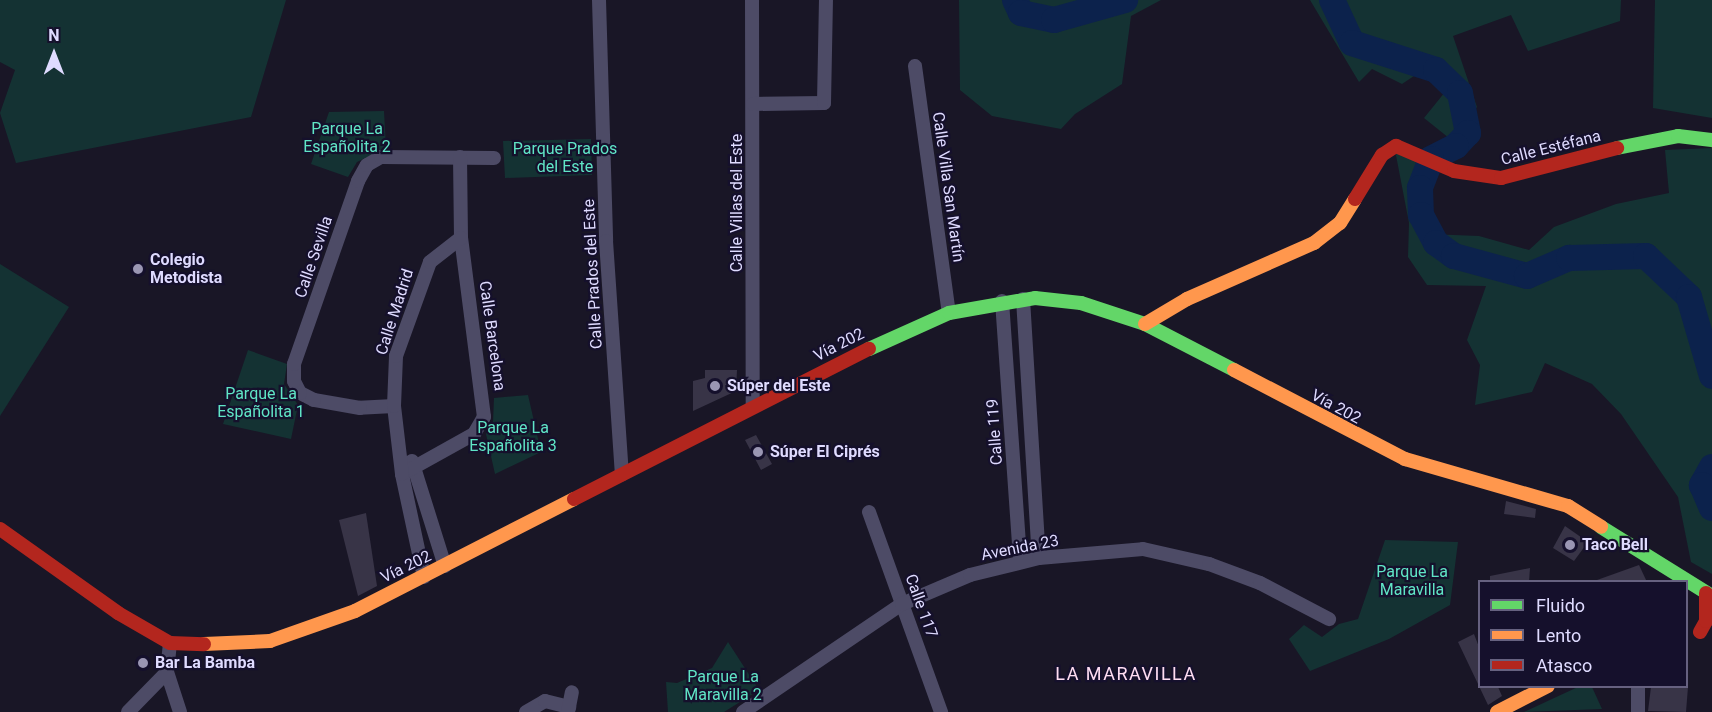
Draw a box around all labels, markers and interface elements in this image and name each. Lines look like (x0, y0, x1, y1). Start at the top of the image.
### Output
north arrow (24, 24, 84, 84)
text: N (48, 26, 60, 45)
street label: Calle Villa San Martín (928, 111, 968, 263)
park label: Parque La Españolita 2 (303, 119, 391, 157)
street label: Calle Estéfana (1499, 126, 1603, 170)
street label: Calle Villas del Este (727, 134, 747, 272)
park label: Parque Prados del Este (513, 139, 617, 177)
street label: Calle Prados del Este (579, 199, 607, 349)
street label: Calle Sevilla (291, 214, 337, 300)
place label: Colegio Metodista (150, 250, 222, 288)
marker: Colegio Metodista (131, 262, 145, 276)
street label: Calle Madrid (372, 267, 418, 357)
street label: Calle Barcelona (475, 280, 509, 392)
street label: Vía 202 (811, 324, 867, 366)
place label: Súper del Este (727, 376, 830, 396)
marker: Súper del Este (708, 379, 722, 393)
park label: Parque La Españolita 1 (217, 384, 305, 422)
street label: Vía 202 (1308, 386, 1364, 428)
street label: Calle 119 (983, 398, 1007, 466)
park label: Parque La Españolita 3 (469, 418, 557, 456)
place label: Súper El Ciprés (770, 442, 880, 462)
marker: Súper El Ciprés (751, 445, 765, 459)
street label: Avenida 23 (980, 531, 1060, 565)
place label: Taco Bell (1582, 535, 1648, 555)
marker: Taco Bell (1563, 538, 1577, 552)
street label: Vía 202 (378, 547, 434, 587)
park label: Parque La Maravilla (1376, 562, 1448, 600)
street label: Calle 117 (901, 572, 941, 640)
legend (1478, 580, 1688, 688)
text: Fluido (1536, 595, 1585, 616)
text: Lento (1536, 625, 1581, 646)
place label: Bar La Bamba (155, 653, 255, 673)
text: Atasco (1536, 655, 1592, 676)
marker: Bar La Bamba (136, 656, 150, 670)
district label: LA MARAVILLA (1055, 663, 1197, 685)
park label: Parque La Maravilla 2 (684, 667, 762, 705)

